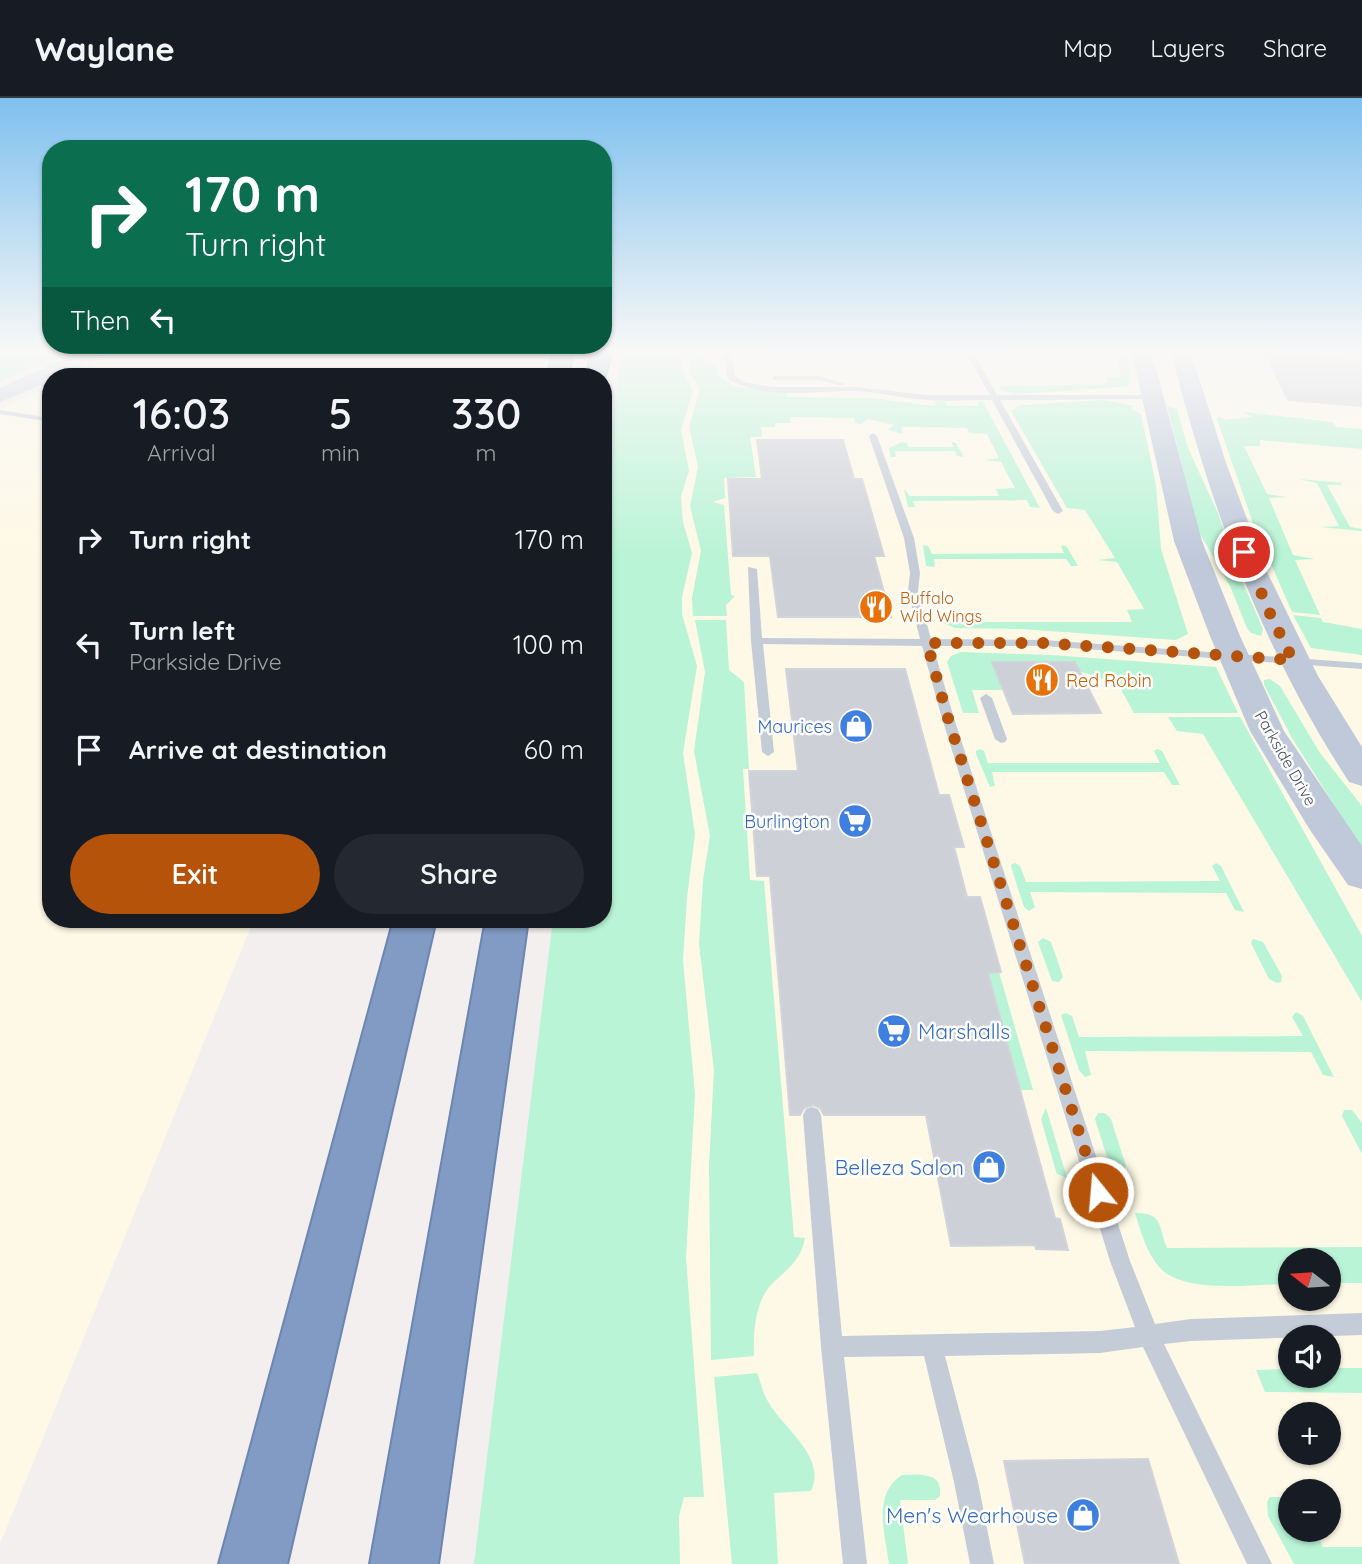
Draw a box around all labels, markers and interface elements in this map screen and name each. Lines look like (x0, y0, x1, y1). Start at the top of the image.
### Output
text: Waylane (35, 28, 175, 69)
text: Map (1063, 33, 1112, 63)
text: Layers (1150, 33, 1225, 63)
text: Share (1263, 33, 1327, 63)
text: 170 m (185, 163, 320, 224)
icon: right (70, 168, 161, 259)
text: Turn right (185, 224, 326, 264)
icon: left (144, 301, 182, 339)
text: Then (70, 304, 130, 337)
text: 16:03 (133, 387, 230, 440)
text: 5 (329, 387, 352, 440)
text: 330 (451, 387, 521, 440)
text: Arrival (147, 438, 216, 467)
text: min (321, 438, 360, 467)
text: m (476, 438, 497, 467)
icon: right (70, 521, 108, 559)
pin (1214, 522, 1274, 582)
text: Turn right (129, 523, 251, 556)
text: 170 m (515, 523, 584, 556)
icon: arrive (1225, 533, 1263, 571)
restaurant icon: Buffalo Wild Wings (857, 588, 895, 626)
place label: Buffalo Wild Wings (900, 588, 982, 626)
text: Turn left (129, 614, 236, 647)
icon: left (70, 626, 108, 664)
text: 100 m (513, 628, 584, 661)
text: Parkside Drive (129, 647, 282, 676)
restaurant icon: Red Robin (1023, 661, 1061, 699)
place label: Red Robin (1066, 669, 1152, 692)
shop icon: Maurices (837, 707, 875, 745)
street label: Parkside Drive (1251, 707, 1321, 809)
place label: Maurices (757, 715, 832, 738)
icon: arrive (70, 731, 108, 769)
text: Arrive at destination (129, 733, 387, 766)
text: 60 m (524, 733, 584, 766)
supermarket icon: Burlington (836, 802, 874, 840)
place label: Burlington (744, 810, 830, 833)
button: Exit (70, 834, 320, 914)
button: Share (334, 834, 584, 914)
supermarket icon: Marshalls (875, 1012, 913, 1050)
place label: Marshalls (918, 1018, 1010, 1044)
shop icon: Belleza Salon (970, 1148, 1008, 1186)
place label: Belleza Salon (835, 1154, 964, 1180)
position arrow (1061, 1155, 1135, 1229)
north arrow (1278, 1248, 1340, 1311)
map controls (1278, 1248, 1341, 1542)
button: sound (1278, 1325, 1341, 1388)
button: + (1278, 1402, 1341, 1465)
button: − (1278, 1479, 1341, 1542)
shop icon: Men's Wearhouse (1064, 1496, 1102, 1534)
place label: Men's Wearhouse (886, 1502, 1058, 1528)

